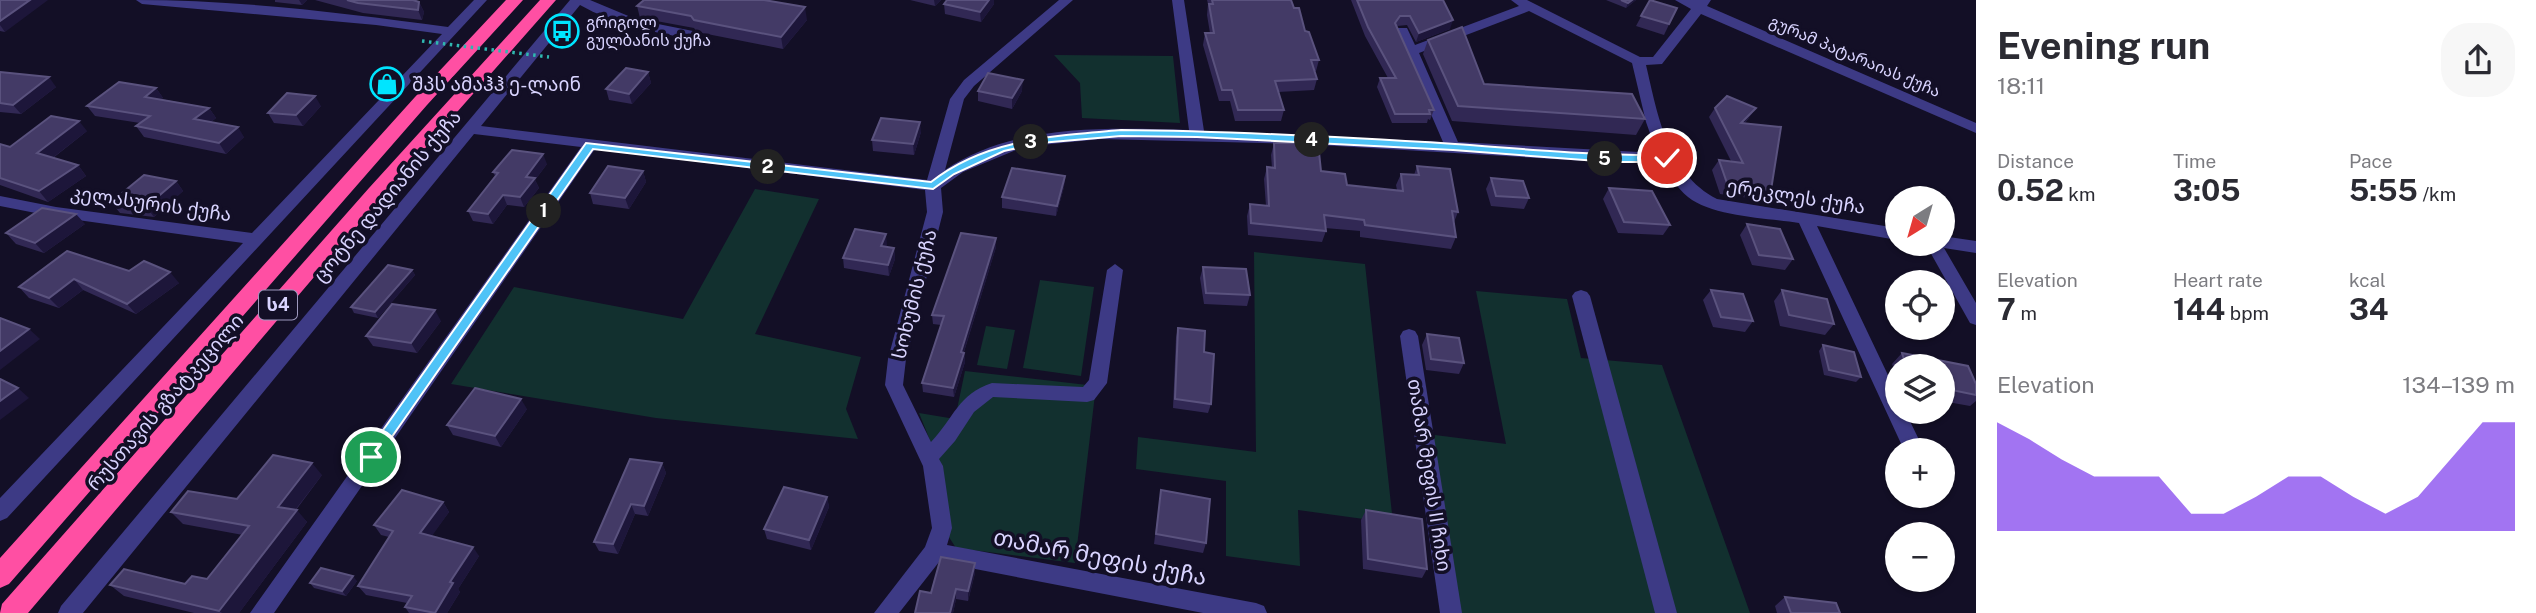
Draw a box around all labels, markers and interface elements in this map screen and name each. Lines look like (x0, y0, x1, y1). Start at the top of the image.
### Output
bus stop icon: გრიგოლ გულბანის ქუჩა (543, 12, 581, 50)
street label: გურამ პატარაიას ქუჩა (1766, 12, 1943, 101)
place label: გრიგოლ გულბანის ქუჩა (586, 13, 711, 51)
text: Evening run (1997, 23, 2210, 68)
button: share (2441, 23, 2515, 97)
shop icon: შპს ამაჰჰ ე-ლაინ (368, 65, 406, 103)
text: 18:11 (1997, 72, 2045, 99)
place label: შპს ამაჰჰ ე-ლაინ (412, 73, 581, 97)
street label: ცოტნე დადიანის ქუჩა (309, 106, 467, 288)
pin: 4 (1294, 122, 1330, 158)
pin: 3 (1014, 124, 1048, 160)
text: 4 (1305, 128, 1318, 150)
pin (1637, 128, 1697, 188)
text: 3 (1024, 130, 1037, 152)
icon: check (1648, 139, 1686, 177)
pin: 5 (1588, 142, 1622, 176)
text: 5 (1598, 147, 1611, 169)
pin: 2 (750, 150, 786, 184)
text: Distance (1997, 150, 2074, 172)
text: Time (2173, 150, 2216, 172)
text: Pace (2349, 150, 2392, 172)
text: 2 (761, 155, 774, 177)
text: 0.52 (1997, 172, 2064, 208)
text: 3:05 (2173, 172, 2241, 208)
text: 5:55 (2349, 172, 2418, 208)
street label: ერეკლეს ქუჩა (1725, 174, 1867, 220)
street label: კელასურის ქუჩა (69, 181, 233, 227)
text: km (2064, 183, 2095, 205)
text: /km (2418, 183, 2456, 205)
north arrow (1885, 186, 1955, 256)
map controls (1885, 186, 1955, 592)
pin: 1 (526, 194, 562, 228)
text: 1 (539, 199, 548, 221)
street label: სოხუმის ქუჩა (887, 227, 942, 361)
text: Elevation (1997, 269, 2078, 291)
text: Heart rate (2173, 269, 2263, 291)
text: kcal (2349, 269, 2386, 291)
button: locate (1885, 270, 1955, 340)
road number: ს4 (259, 290, 297, 320)
text: 7 (1997, 291, 2016, 327)
text: 144 (2173, 291, 2225, 327)
text: 34 (2349, 291, 2389, 327)
text: m (2016, 302, 2037, 324)
text: bpm (2225, 302, 2269, 324)
street label: რუსთავის გზატკეცილი (82, 309, 249, 496)
button: layers (1885, 354, 1955, 424)
text: Elevation (1997, 371, 2095, 398)
text: 134–139 m (2402, 371, 2515, 398)
street label: თამარ მეფის II ჩიხი (1403, 377, 1456, 573)
pin (341, 427, 401, 487)
icon: arrive (352, 438, 390, 476)
button: + (1885, 438, 1955, 508)
button: − (1885, 522, 1955, 592)
street label: თამარ მეფის ქუჩა (991, 523, 1209, 591)

